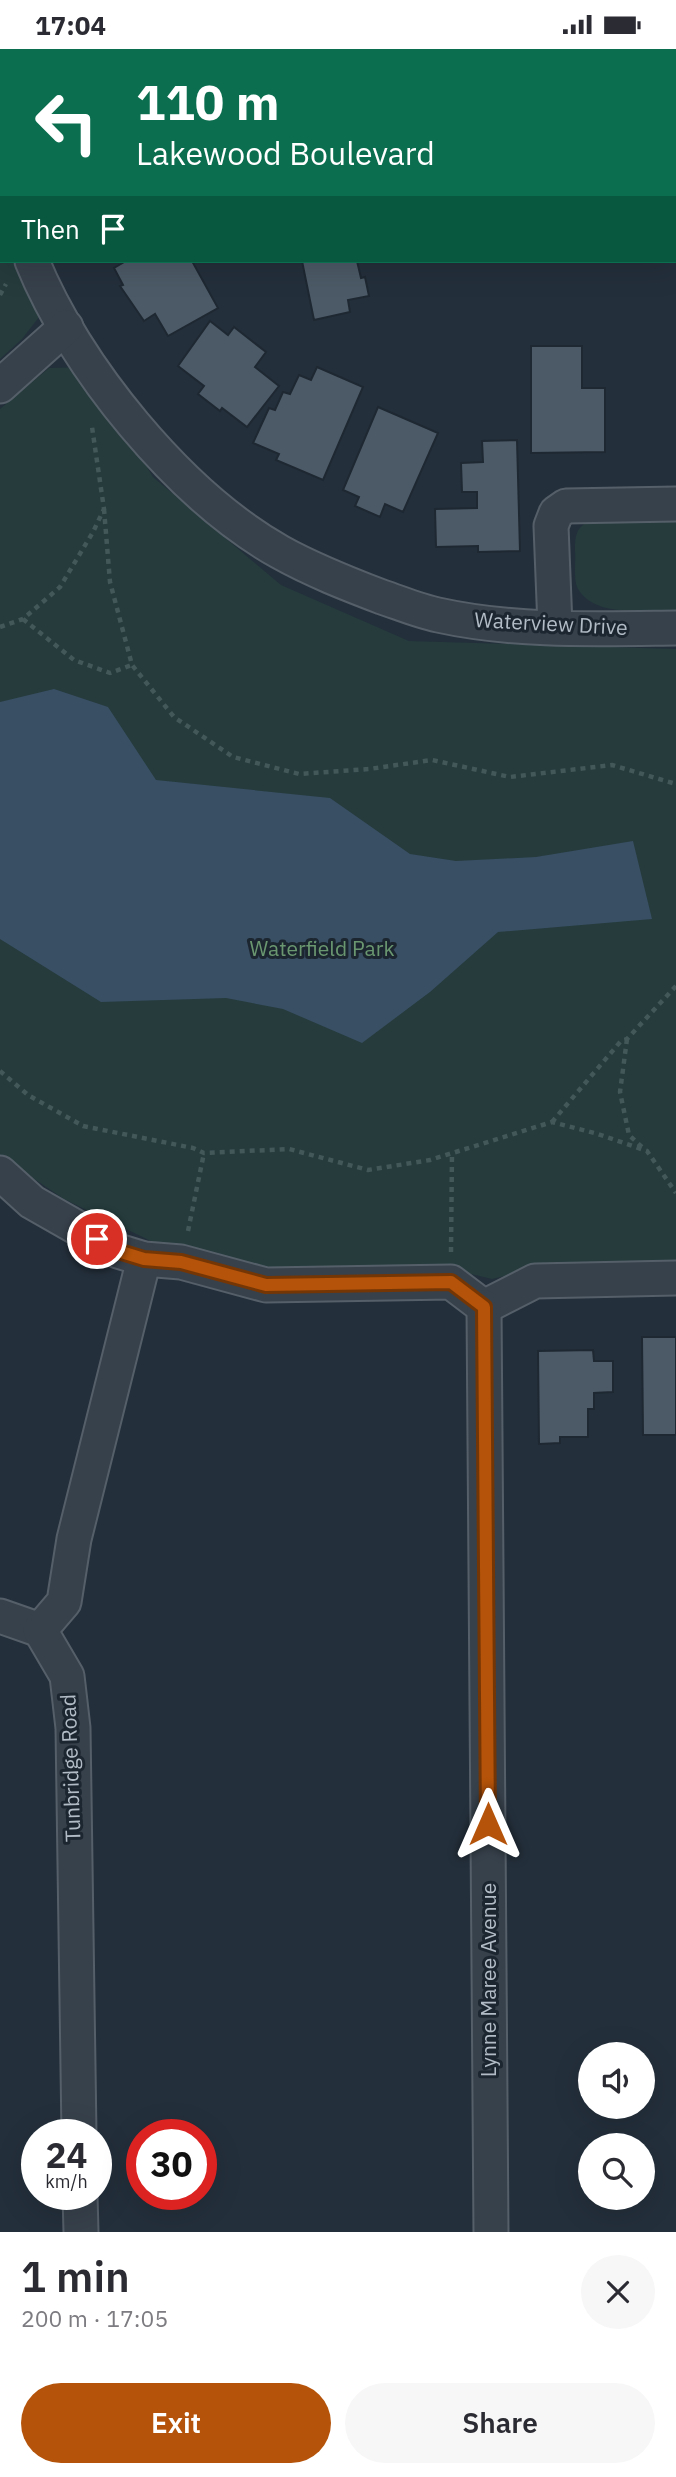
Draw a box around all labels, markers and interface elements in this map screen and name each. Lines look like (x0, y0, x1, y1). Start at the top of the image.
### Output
text: 17:04 (35, 8, 106, 42)
text: 110 m (136, 70, 280, 133)
icon: left (21, 77, 112, 168)
text: Lakewood Boulevard (136, 132, 435, 174)
icon: arrive (94, 210, 132, 248)
text: Then (21, 212, 80, 246)
street label: Waterview Drive (474, 605, 628, 641)
park label: Waterfield Park (249, 934, 395, 962)
pin (67, 1209, 127, 1269)
icon: arrive (78, 1220, 116, 1258)
street label: Tunbridge Road (53, 1694, 87, 1842)
position arrow (451, 1787, 525, 1861)
street label: Lynne Maree Avenue (474, 1883, 502, 2077)
map controls (578, 2042, 655, 2210)
button: sound (578, 2042, 655, 2119)
speed limit sign: 30 (126, 2119, 217, 2210)
text: 24 (45, 2132, 88, 2178)
button: search (578, 2133, 655, 2210)
text: km/h (45, 2170, 88, 2193)
text: 1 min (21, 2249, 130, 2304)
button: close (581, 2255, 655, 2329)
text: 200 m · 17:05 (21, 2303, 168, 2333)
button: Exit (21, 2383, 331, 2463)
button: Share (345, 2383, 655, 2463)

